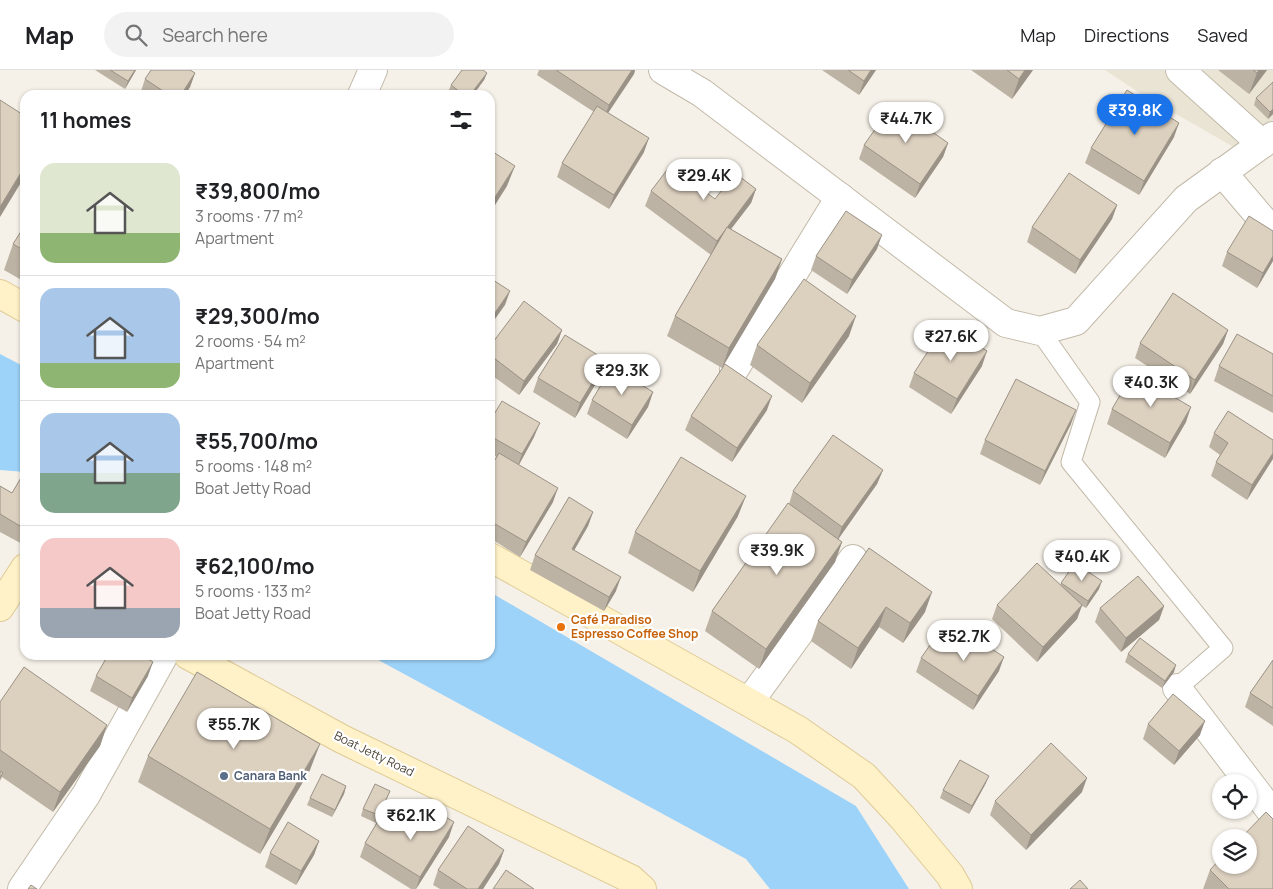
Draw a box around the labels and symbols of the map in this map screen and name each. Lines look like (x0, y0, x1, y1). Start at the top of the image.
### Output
pin: ₹39.8K (1094, 93, 1176, 136)
pin: ₹44.7K (865, 102, 947, 144)
pin: ₹29.4K (663, 158, 745, 201)
pin: ₹27.6K (910, 320, 992, 362)
pin: ₹29.3K (581, 354, 663, 396)
pin: ₹40.3K (1110, 366, 1192, 408)
pin: ₹39.9K (736, 534, 818, 576)
pin: ₹40.4K (1041, 540, 1123, 582)
place label: Café Paradiso Espresso Coffee Shop (571, 611, 698, 642)
pin: ₹52.7K (923, 620, 1005, 662)
marker: Café Paradiso Espresso Coffee Shop (555, 621, 567, 633)
pin: ₹55.7K (193, 708, 275, 750)
street label: Boat Jetty Road (331, 727, 417, 780)
place label: Canara Bank (234, 767, 307, 784)
marker: Canara Bank (218, 770, 230, 782)
pin: ₹62.1K (370, 798, 452, 841)

